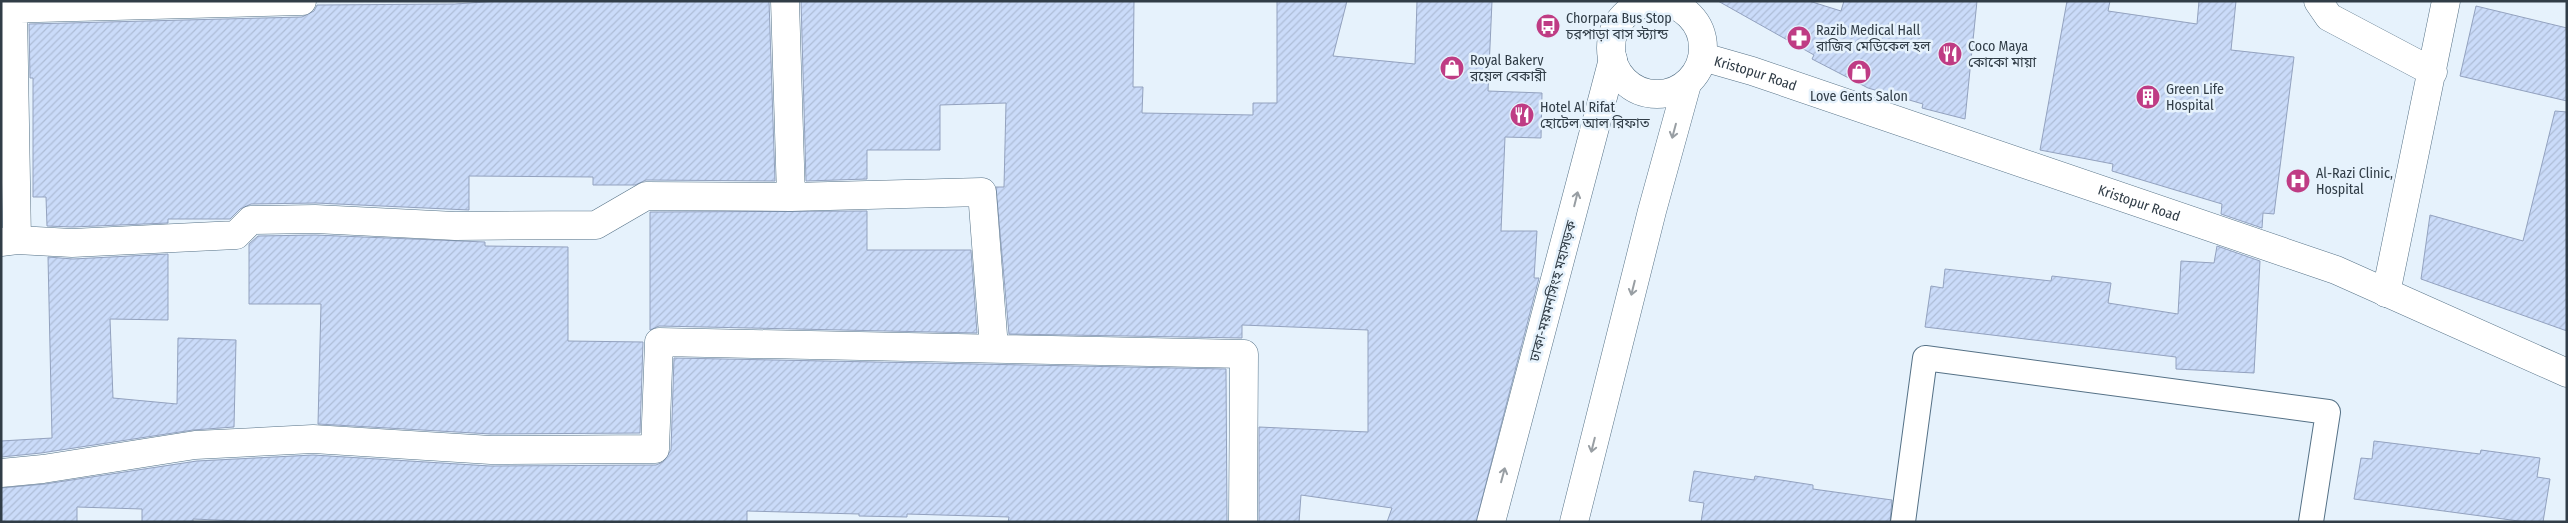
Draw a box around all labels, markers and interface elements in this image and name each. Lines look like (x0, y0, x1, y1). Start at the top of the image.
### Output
place label: Chorpara Bus Stop চরপাড়া বাস স্ট্যান্ড (1565, 10, 1672, 43)
bus stop icon: Chorpara Bus Stop চরপাড়া বাস স্ট্যান্ড (1535, 13, 1561, 39)
place label: Razib Medical Hall রাজিব মেডিকেল হল (1815, 22, 1931, 55)
pharmacy icon: Razib Medical Hall রাজিব মেডিকেল হল (1786, 25, 1812, 51)
place label: Coco Maya কোকো মায়া (1968, 38, 2036, 71)
restaurant icon: Coco Maya কোকো মায়া (1937, 41, 1963, 67)
place label: Royal Bakery রয়েল বেকারী (1469, 52, 1546, 85)
street label: Kristopur Road (1712, 52, 1799, 94)
shop icon: Royal Bakery রয়েল বেকারী (1439, 55, 1465, 81)
shop icon: Love Gents Salon (1846, 59, 1872, 85)
place label: Green Life Hospital (2166, 81, 2224, 114)
building icon: Green Life Hospital (2135, 84, 2161, 110)
place label: Love Gents Salon (1810, 88, 1908, 105)
place label: Hotel Al Rifat হোটেল আল রিফাত (1540, 99, 1651, 132)
restaurant icon: Hotel Al Rifat হোটেল আল রিফাত (1509, 102, 1535, 128)
one-way arrow (1669, 122, 1678, 138)
place label: Al-Razi Clinic, Hospital (2316, 165, 2393, 198)
hospital icon: Al-Razi Clinic, Hospital (2285, 168, 2311, 194)
street label: Kristopur Road (2096, 181, 2182, 225)
one-way arrow (1572, 192, 1581, 208)
street label: ঢাকা-ময়মনসিংহ মহাসড়ক (1526, 218, 1580, 364)
one-way arrow (1628, 279, 1637, 295)
one-way arrow (1588, 437, 1598, 453)
one-way arrow (1499, 467, 1509, 483)

